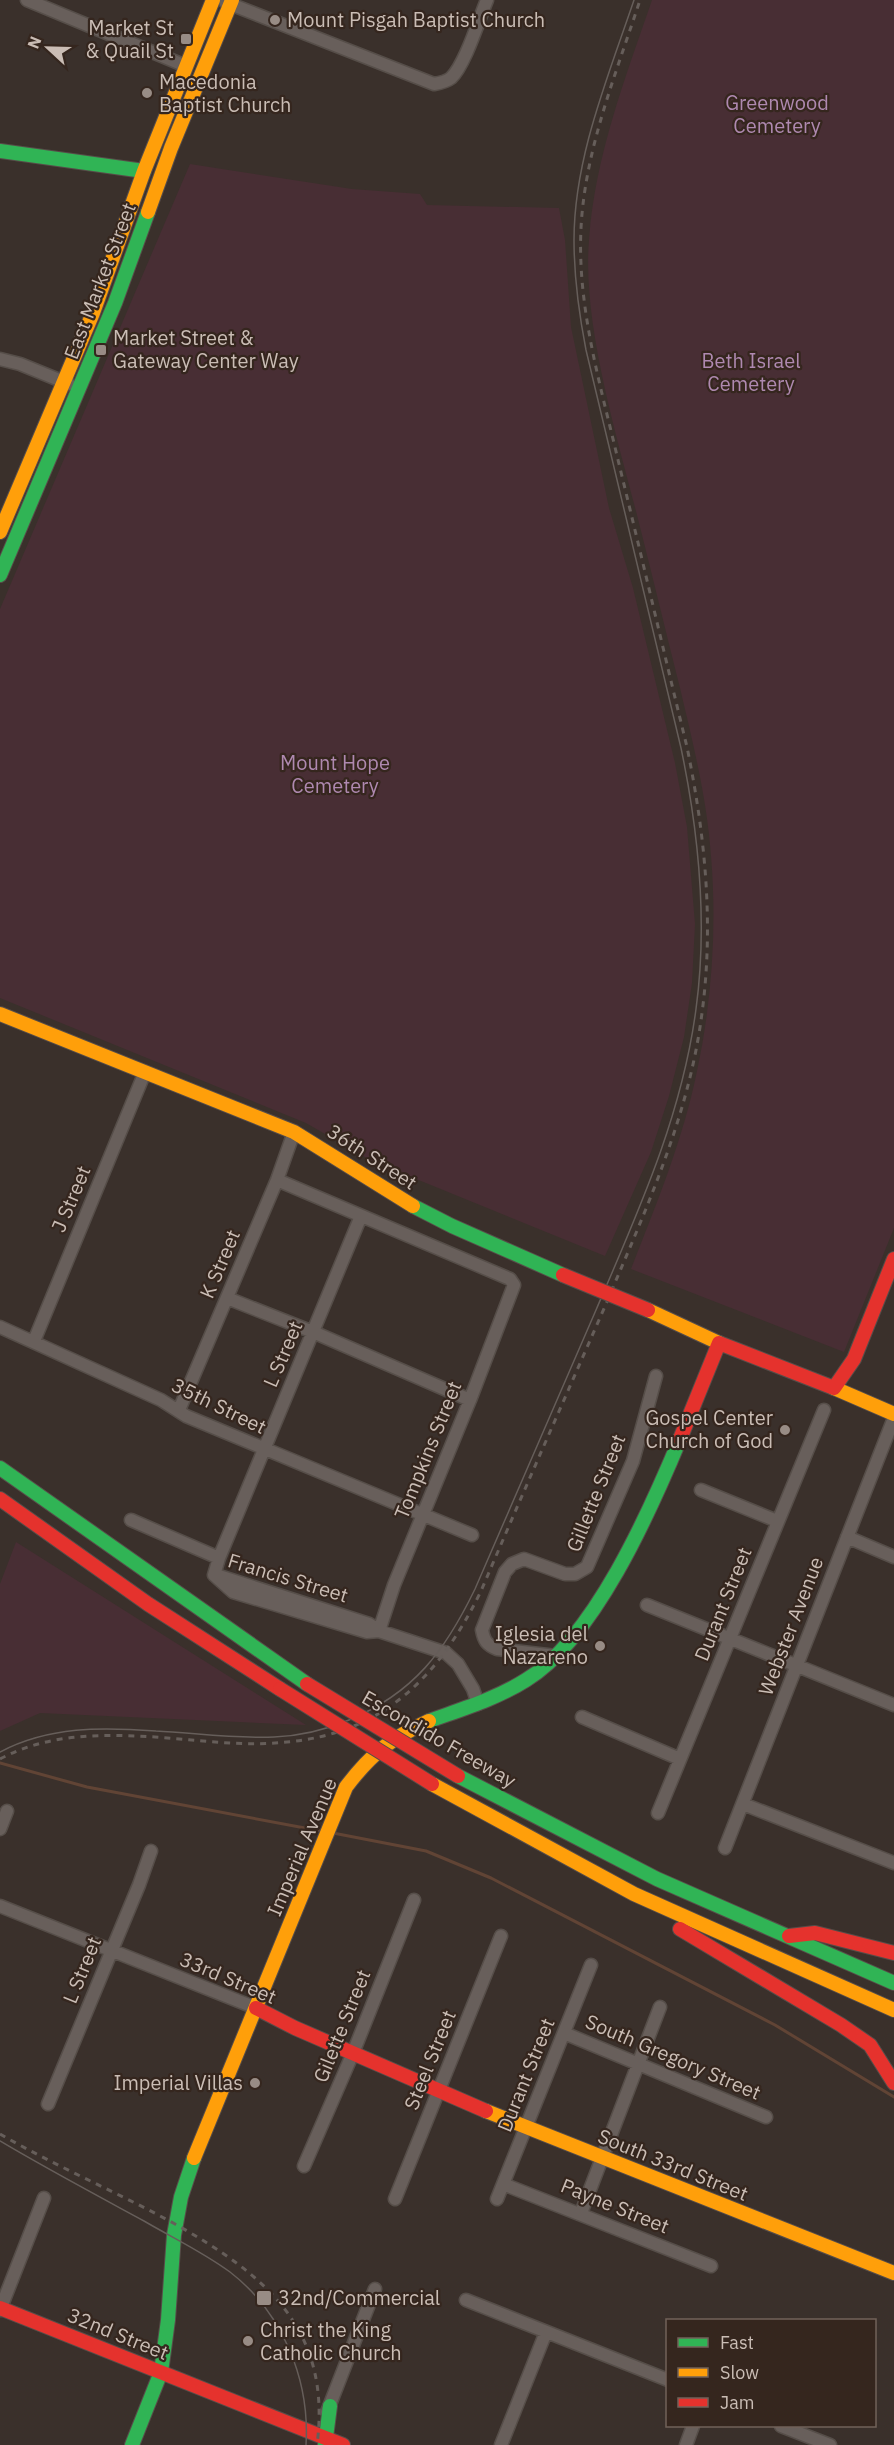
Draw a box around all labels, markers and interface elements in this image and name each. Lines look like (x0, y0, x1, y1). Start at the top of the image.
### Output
place label: Mount Pisgah Baptist Church (287, 6, 545, 33)
marker: Mount Pisgah Baptist Church (268, 13, 282, 27)
place label: Market St & Quail St (85, 14, 174, 64)
north arrow (18, 18, 78, 78)
marker: Market St & Quail St (179, 32, 193, 46)
text: N (23, 33, 46, 52)
place label: Macedonia Baptist Church (159, 68, 291, 118)
marker: Macedonia Baptist Church (140, 86, 154, 100)
park label: Greenwood Cemetery (725, 89, 829, 139)
street label: East Market Street (57, 199, 142, 363)
place label: Market Street & Gateway Center Way (113, 324, 299, 374)
marker: Market Street & Gateway Center Way (94, 343, 108, 357)
park label: Beth Israel Cemetery (701, 347, 801, 397)
park label: Mount Hope Cemetery (280, 749, 390, 799)
street label: 36th Street (322, 1117, 422, 1196)
street label: J Street (44, 1161, 97, 1236)
street label: K Street (193, 1225, 246, 1302)
street label: L Street (257, 1316, 309, 1391)
street label: 35th Street (167, 1371, 271, 1440)
street label: Tompkins Street (388, 1377, 468, 1523)
place label: Gospel Center Church of God (645, 1404, 773, 1454)
marker: Gospel Center Church of God (778, 1423, 792, 1437)
street label: Gillette Street (560, 1430, 631, 1556)
street label: Durant Street (687, 1543, 758, 1665)
street label: Francis Street (225, 1546, 352, 1609)
street label: Webster Avenue (752, 1553, 829, 1699)
place label: Iglesia del Nazareno (495, 1620, 588, 1670)
marker: Iglesia del Nazareno (593, 1639, 607, 1653)
street label: Escondido Freeway (357, 1683, 521, 1794)
street label: Imperial Avenue (260, 1773, 343, 1920)
street label: L Street (56, 1932, 107, 2007)
street label: 33rd Street (176, 1945, 281, 2010)
street label: Gilette Street (307, 1965, 376, 2086)
street label: Steel Street (397, 2006, 462, 2114)
street label: South Gregory Street (581, 2007, 765, 2106)
street label: Durant Street (490, 2014, 561, 2136)
place label: Imperial Villas (113, 2069, 243, 2096)
marker: Imperial Villas (248, 2076, 262, 2090)
street label: South 33rd Street (594, 2122, 752, 2207)
street label: Payne Street (557, 2172, 673, 2239)
place label: 32nd/Commercial (278, 2284, 440, 2311)
marker: 32nd/Commercial (255, 2289, 273, 2307)
street label: 32nd Street (64, 2301, 173, 2366)
place label: Christ the King Catholic Church (260, 2316, 402, 2366)
legend (666, 2319, 876, 2427)
text: Fast (720, 2331, 754, 2354)
marker: Christ the King Catholic Church (241, 2334, 255, 2348)
text: Slow (720, 2361, 759, 2384)
text: Jam (720, 2391, 755, 2414)

